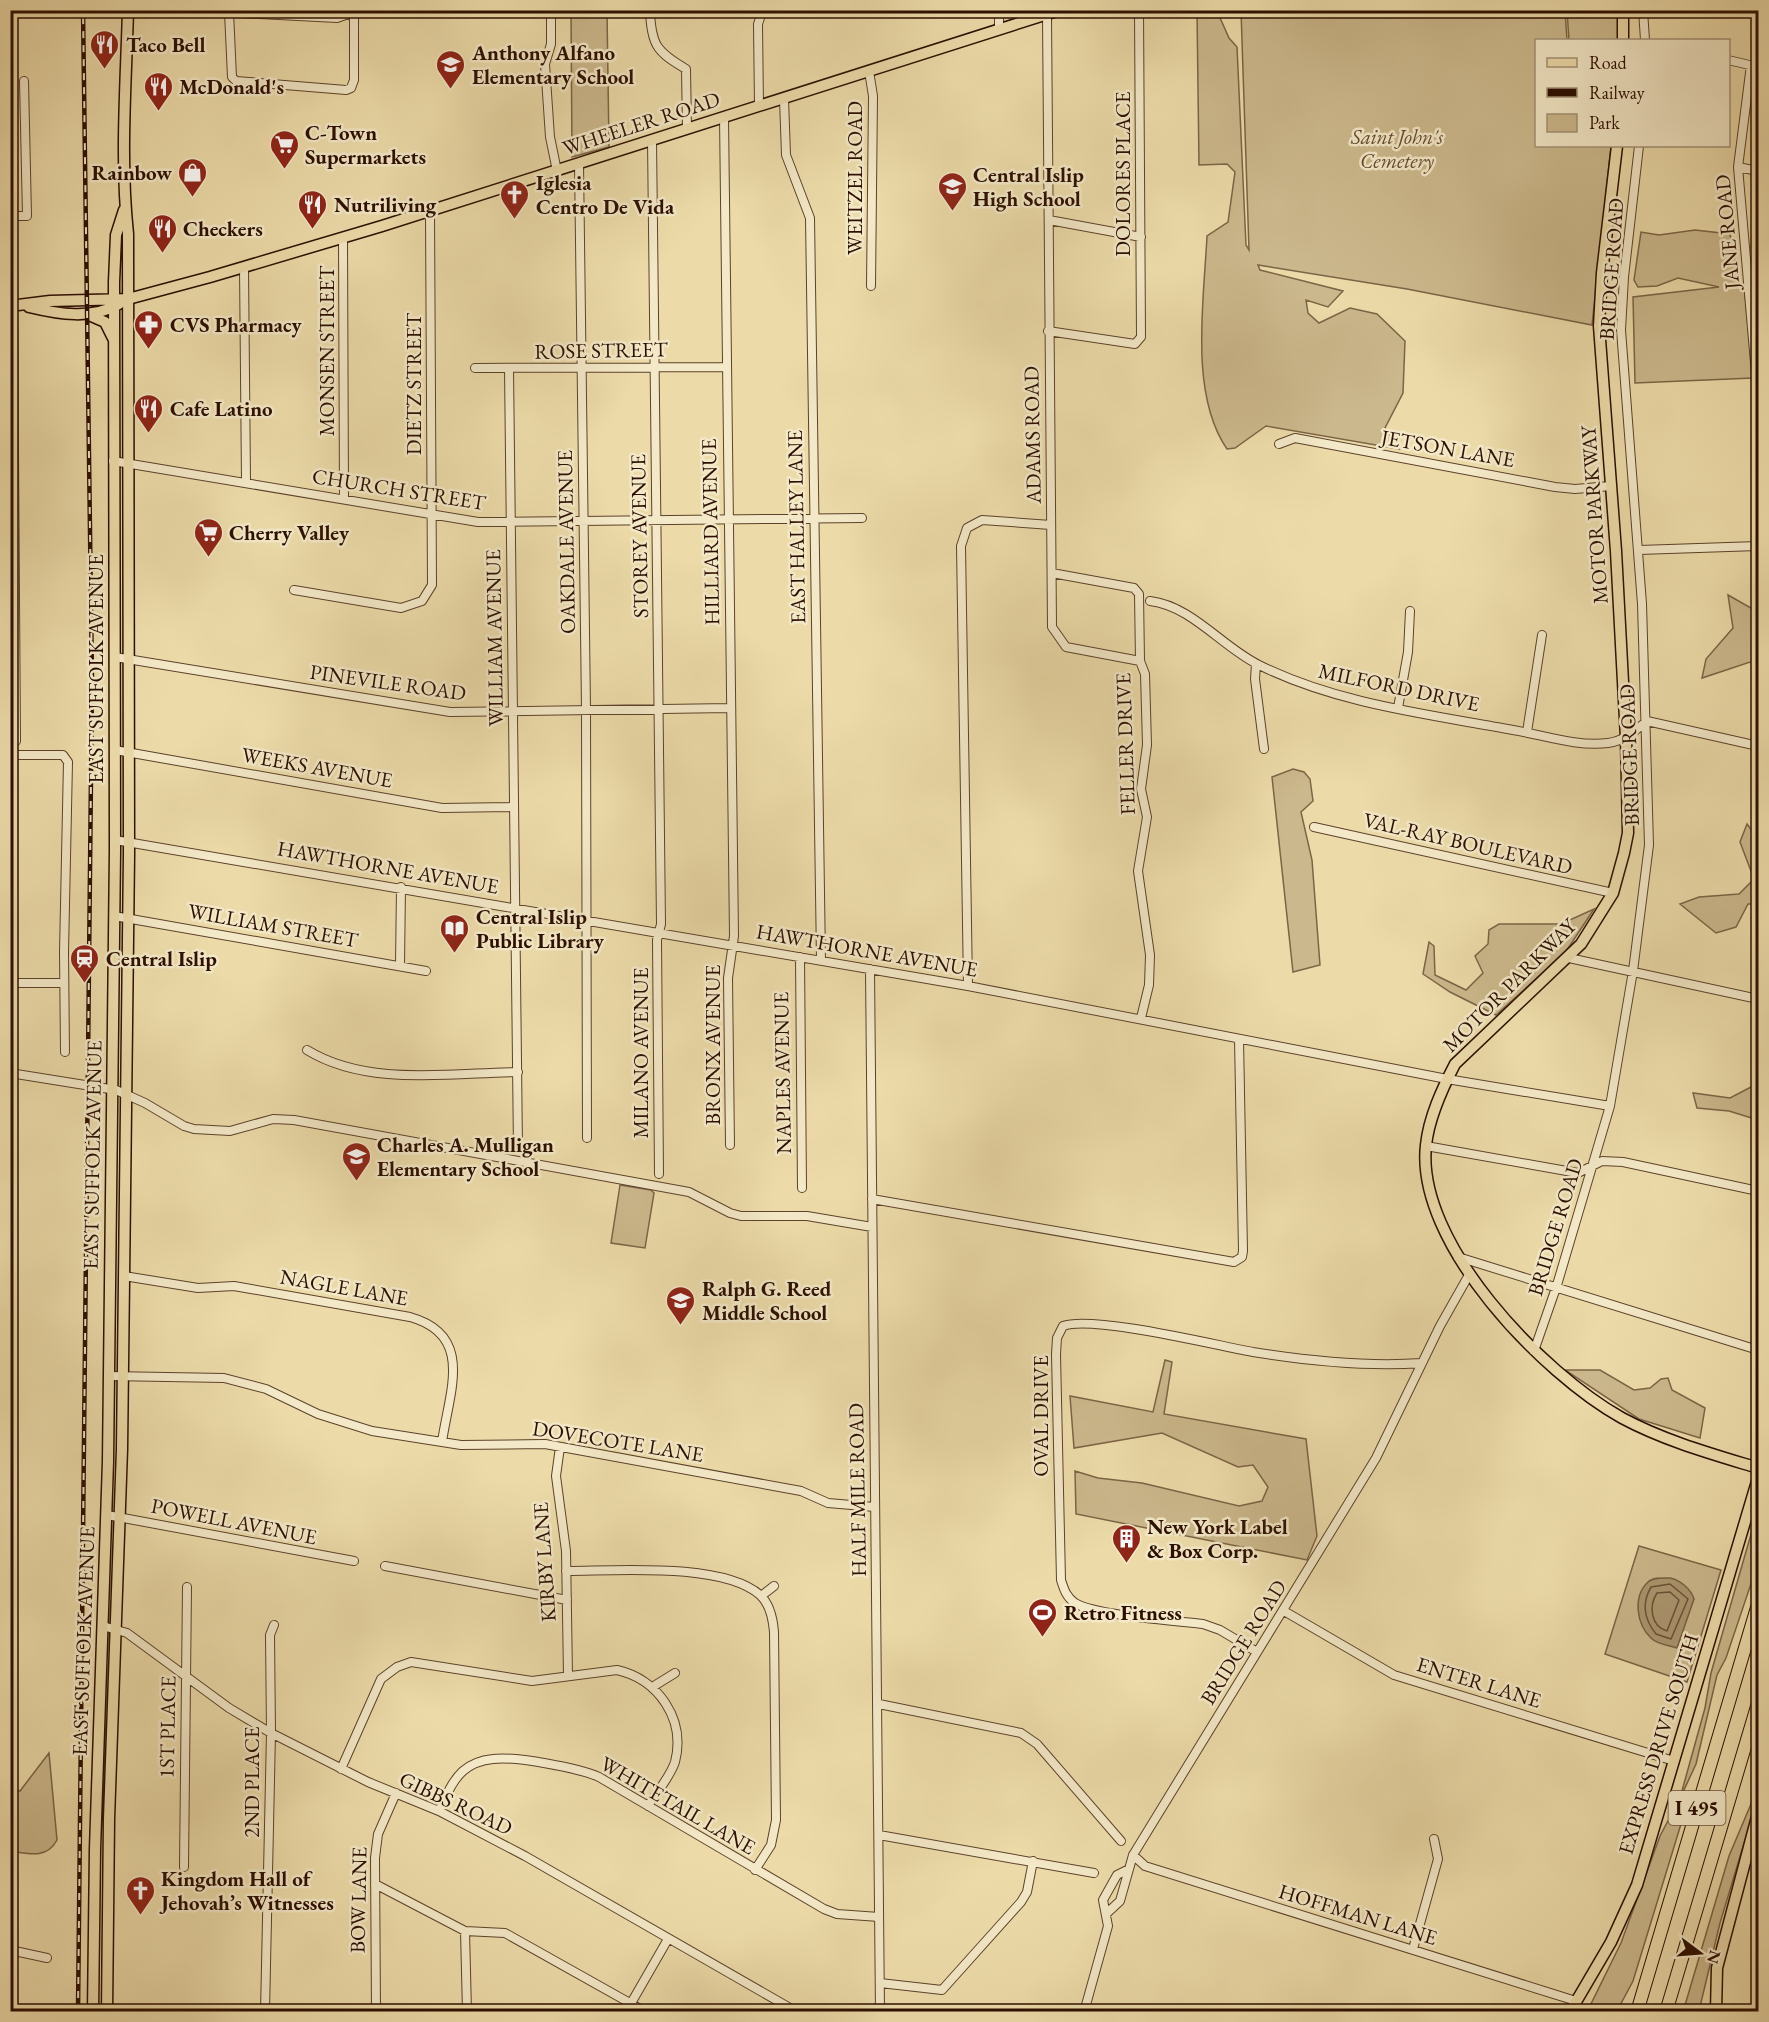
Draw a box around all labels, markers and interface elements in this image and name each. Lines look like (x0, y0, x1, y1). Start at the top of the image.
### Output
restaurant icon: Taco Bell (89, 28, 121, 70)
place label: Taco Bell (126, 31, 206, 58)
place label: Anthony Alfano Elementary School (471, 39, 634, 90)
legend (1535, 39, 1730, 147)
school or university icon: Anthony Alfano Elementary School (435, 48, 467, 90)
text: Road (1589, 51, 1628, 74)
restaurant icon: McDonald's (142, 70, 174, 112)
place label: McDonald's (179, 73, 284, 100)
text: Railway (1589, 81, 1645, 104)
street label: WHEELER ROAD (559, 85, 723, 161)
street label: DOLORES PLACE (1109, 91, 1136, 257)
street label: WEITZEL ROAD (841, 101, 868, 255)
text: Park (1589, 111, 1620, 134)
place label: C‑Town Supermarkets (305, 119, 426, 170)
park label: Saint John's Cemetery (1350, 123, 1443, 174)
supermarket icon: C‑Town Supermarkets (268, 128, 300, 170)
shop icon: Rainbow (177, 156, 209, 198)
place label: Rainbow (92, 159, 172, 186)
place label: Central Islip High School (973, 161, 1084, 212)
place label: Iglesia Centro De Vida (536, 169, 675, 220)
school or university icon: Central Islip High School (936, 170, 968, 212)
street label: JANE ROAD (1709, 173, 1746, 292)
church icon: Iglesia Centro De Vida (499, 178, 531, 220)
restaurant icon: Nutriliving (297, 188, 329, 230)
place label: Nutriliving (334, 191, 437, 218)
street label: BRIDGE ROAD (1593, 197, 1629, 341)
restaurant icon: Checkers (146, 212, 178, 254)
place label: Checkers (183, 215, 263, 242)
street label: MONSEN STREET (313, 265, 340, 436)
pharmacy icon: CVS Pharmacy (133, 308, 165, 350)
place label: CVS Pharmacy (170, 311, 303, 338)
street label: DIETZ STREET (400, 312, 427, 455)
street label: ROSE STREET (534, 335, 669, 365)
street label: ADAMS ROAD (1017, 366, 1047, 505)
restaurant icon: Cafe Latino (133, 392, 165, 434)
place label: Cafe Latino (170, 395, 273, 422)
street label: JETSON LANE (1377, 423, 1517, 473)
street label: MOTOR PARKWAY (1574, 423, 1614, 605)
street label: EAST HALLEY LANE (781, 430, 811, 624)
street label: HILLIARD AVENUE (695, 438, 725, 626)
street label: OAKDALE AVENUE (551, 450, 581, 634)
street label: STOREY AVENUE (624, 454, 654, 618)
street label: CHURCH STREET (310, 462, 488, 516)
supermarket icon: Cherry Valley (192, 516, 224, 558)
place label: Cherry Valley (229, 519, 350, 546)
street label: WILLIAM AVENUE (479, 549, 509, 727)
street label: EAST SUFFOLK AVENUE (82, 554, 109, 784)
street label: MILFORD DRIVE (1316, 657, 1482, 717)
street label: PINEVILE ROAD (308, 658, 468, 706)
street label: FELLER DRIVE (1109, 672, 1141, 815)
street label: BRIDGE ROAD (1613, 683, 1645, 827)
street label: WEEKS AVENUE (239, 740, 395, 794)
street label: VAL-RAY BOULEVARD (1361, 806, 1575, 880)
street label: HAWTHORNE AVENUE (275, 834, 501, 900)
street label: WILLIAM STREET (186, 897, 361, 953)
place label: Central Islip Public Library (476, 903, 605, 954)
street label: MOTOR PARKWAY (1436, 911, 1583, 1058)
library icon: Central Islip Public Library (439, 912, 471, 954)
street label: HAWTHORNE AVENUE (754, 917, 980, 983)
station icon: Central Islip (69, 942, 101, 984)
place label: Central Islip (106, 945, 217, 972)
street label: BRONX AVENUE (699, 965, 726, 1125)
street label: MILANO AVENUE (627, 967, 654, 1139)
street label: NAPLES AVENUE (767, 991, 797, 1154)
street label: EAST SUFFOLK AVENUE (76, 1040, 108, 1270)
place label: Charles A. Mulligan Elementary School (377, 1131, 554, 1182)
school or university icon: Charles A. Mulligan Elementary School (340, 1140, 372, 1182)
street label: BRIDGE ROAD (1521, 1155, 1589, 1299)
street label: NAGLE LANE (278, 1262, 410, 1312)
place label: Ralph G. Reed Middle School (702, 1275, 832, 1326)
school or university icon: Ralph G. Reed Middle School (665, 1284, 697, 1326)
street label: OVAL DRIVE (1027, 1355, 1054, 1477)
street label: HALF MILE ROAD (842, 1403, 872, 1577)
street label: DOVECOTE LANE (530, 1414, 706, 1468)
street label: POWELL AVENUE (149, 1492, 319, 1550)
street label: KIRBY LANE (526, 1501, 562, 1623)
place label: New York Label & Box Corp. (1147, 1513, 1288, 1564)
building icon: New York Label & Box Corp. (1110, 1522, 1142, 1564)
street label: EAST SUFFOLK AVENUE (66, 1526, 101, 1756)
street label: BRIDGE ROAD (1194, 1574, 1292, 1710)
sports icon: Retro Fitness (1027, 1596, 1059, 1638)
place label: Retro Fitness (1064, 1599, 1182, 1626)
street label: EXPRESS DRIVE SOUTH (1612, 1630, 1704, 1858)
street label: ENTER LANE (1413, 1650, 1545, 1714)
street label: 1ST PLACE (153, 1675, 181, 1779)
street label: 2ND PLACE (238, 1726, 265, 1838)
street label: WHITETAIL LANE (595, 1750, 761, 1861)
street label: GIBBS ROAD (395, 1765, 517, 1841)
road number: I 495 (1668, 1791, 1726, 1825)
street label: BOW LANE (344, 1846, 372, 1953)
place label: Kingdom Hall of Jehovah’s Witnesses (159, 1865, 334, 1916)
church icon: Kingdom Hall of Jehovah’s Witnesses (124, 1874, 156, 1916)
street label: HOFFMAN LANE (1276, 1877, 1441, 1951)
north arrow (1670, 1923, 1730, 1983)
text: N (1702, 1948, 1726, 1966)

